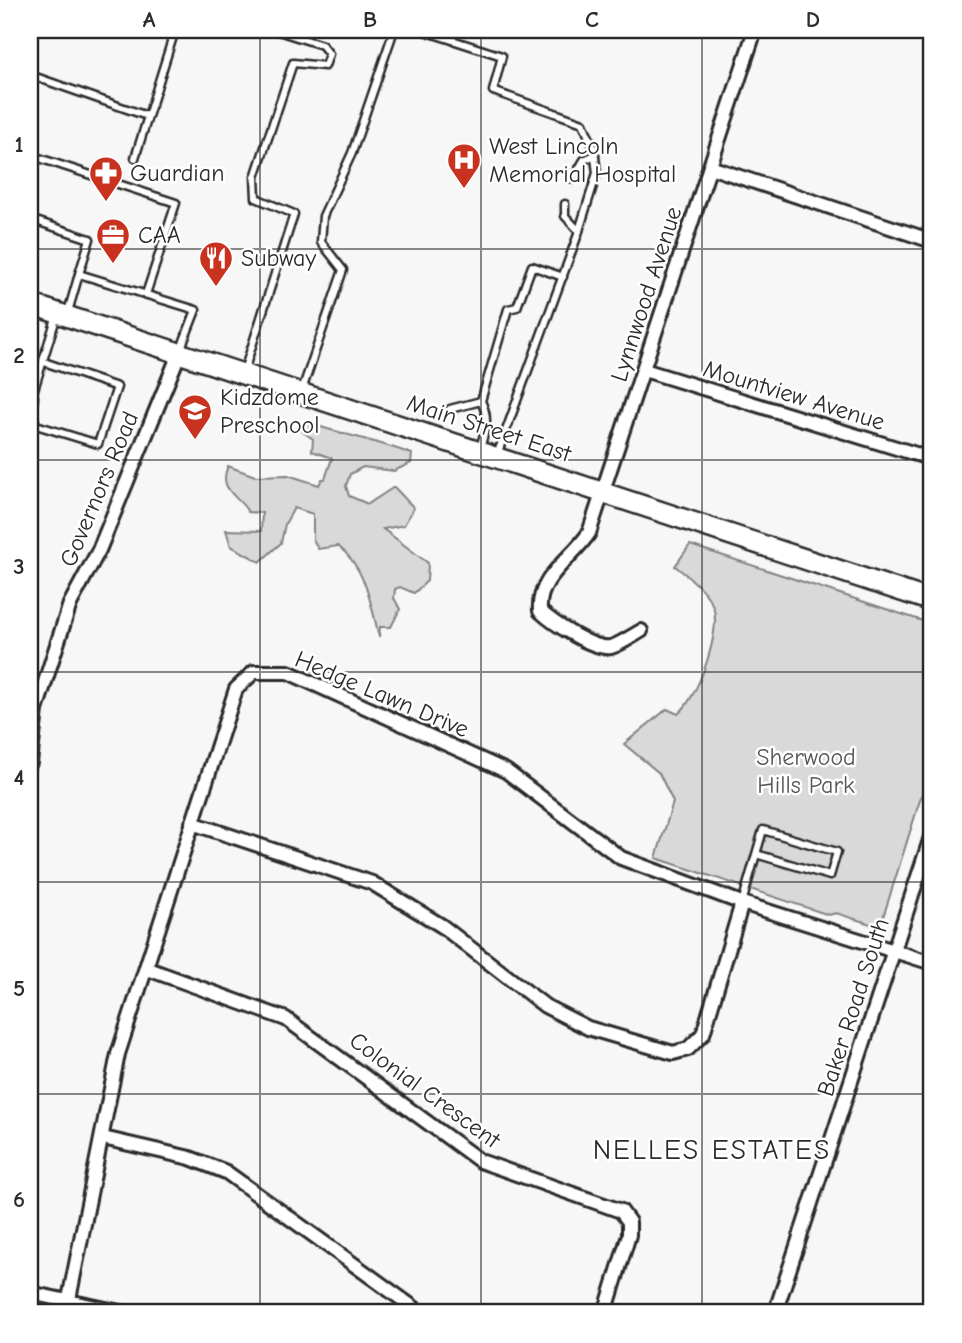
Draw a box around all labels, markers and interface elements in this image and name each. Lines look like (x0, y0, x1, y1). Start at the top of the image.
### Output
text: A (143, 6, 156, 33)
text: B (363, 6, 377, 33)
text: C (585, 6, 599, 33)
text: D (806, 6, 820, 33)
text: 1 (14, 131, 24, 158)
place label: West Lincoln Memorial Hospital (489, 132, 676, 188)
hospital icon: West Lincoln Memorial Hospital (445, 141, 483, 190)
pharmacy icon: Guardian (87, 154, 125, 203)
place label: Guardian (130, 159, 224, 187)
street label: Lynnwood Avenue (605, 203, 687, 385)
office icon: CAA (94, 216, 132, 265)
place label: CAA (138, 221, 181, 249)
restaurant icon: Subway (197, 239, 235, 288)
place label: Subway (241, 244, 316, 272)
text: 2 (13, 342, 25, 369)
street label: Mountview Avenue (700, 354, 888, 436)
place label: Kidzdome Preschool (220, 383, 320, 439)
street label: Main Street East (403, 388, 576, 468)
school or university icon: Kidzdome Preschool (176, 392, 214, 441)
street label: Governors Road (54, 407, 144, 571)
text: 3 (13, 553, 25, 580)
street label: Hedge Lawn Drive (291, 645, 473, 743)
park label: Sherwood Hills Park (756, 743, 856, 799)
text: 4 (14, 764, 25, 791)
street label: Baker Road South (811, 914, 895, 1100)
text: 5 (13, 975, 25, 1002)
street label: Colonial Crescent (344, 1026, 507, 1155)
district label: NELLES ESTATES (593, 1134, 831, 1166)
text: 6 (13, 1186, 25, 1213)

